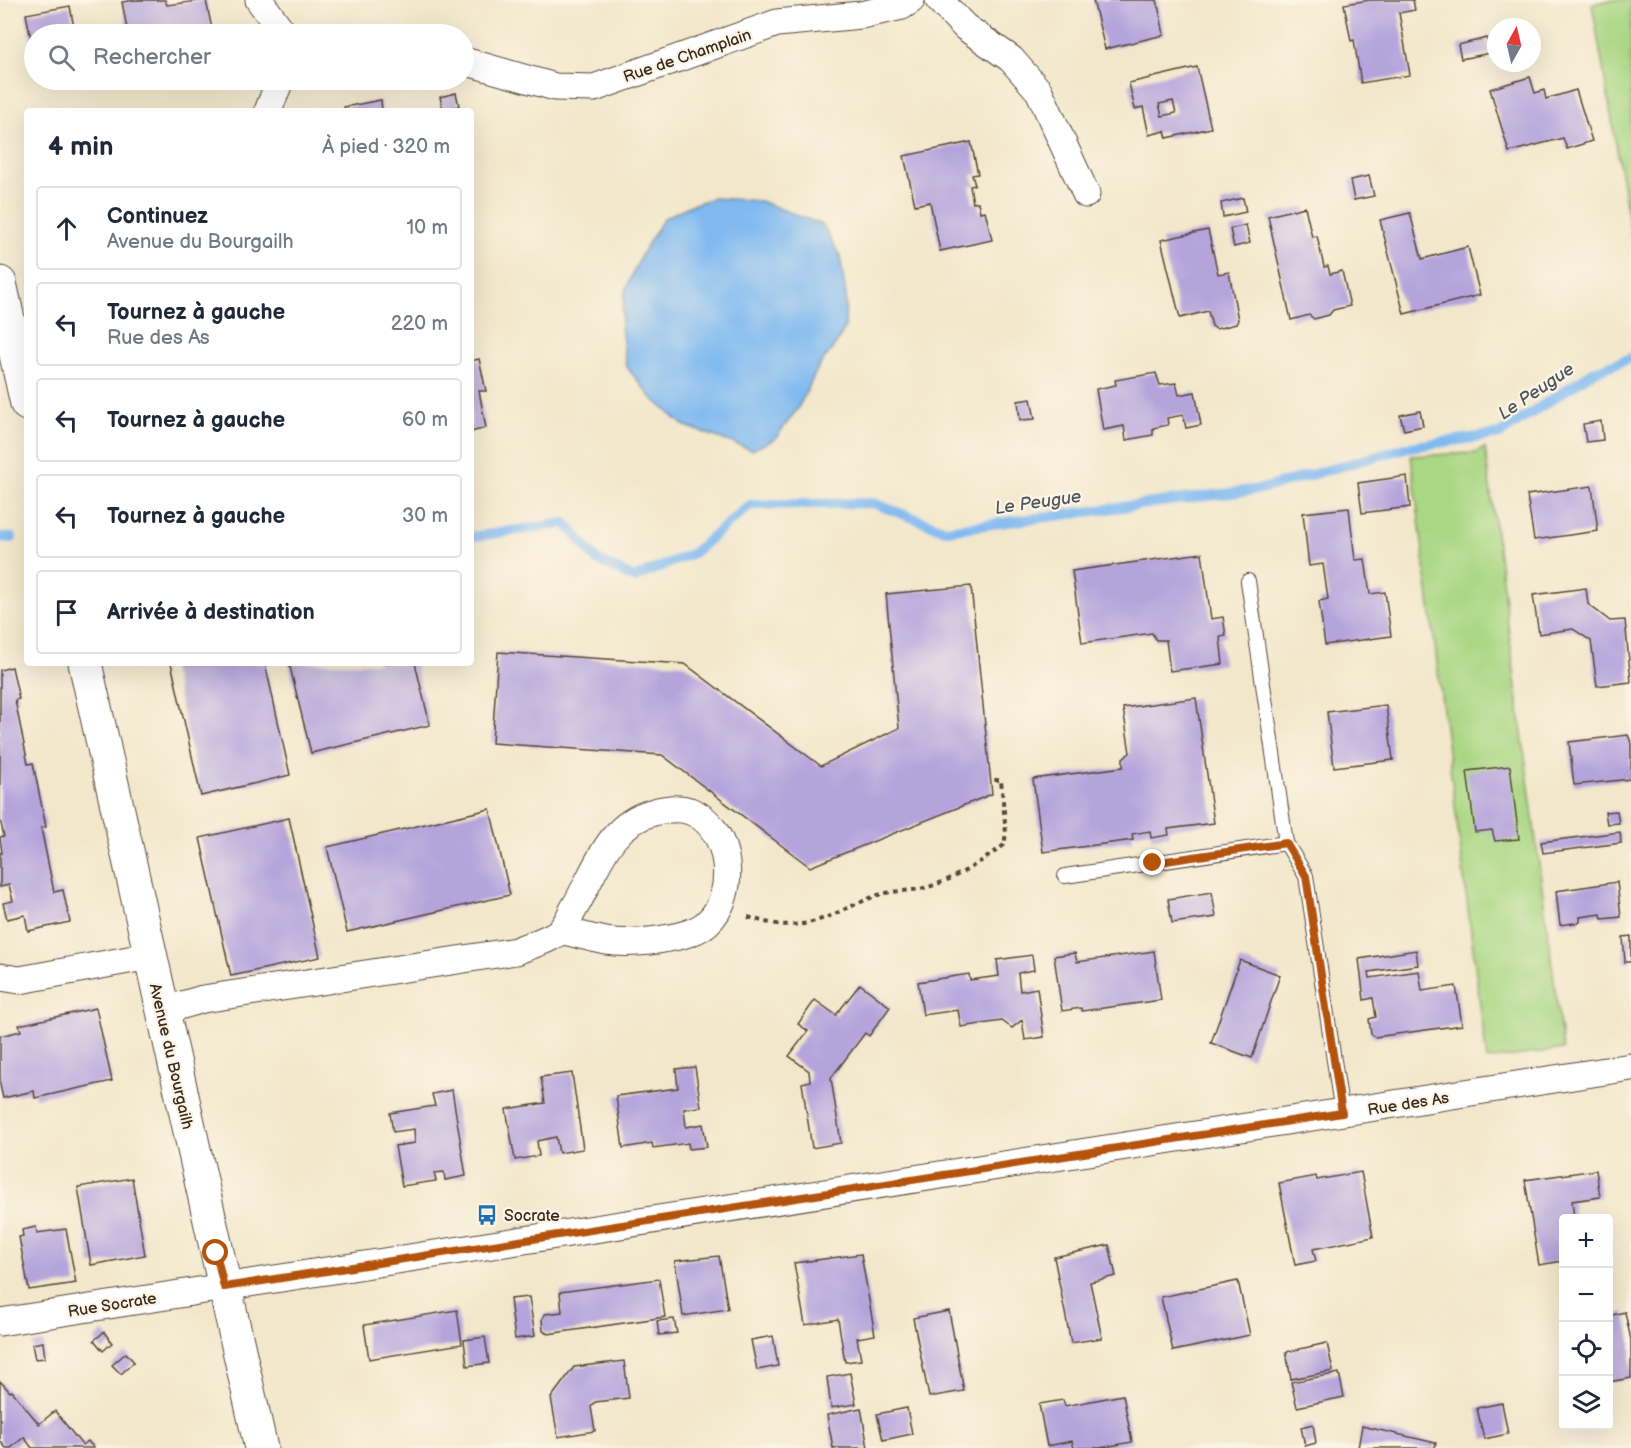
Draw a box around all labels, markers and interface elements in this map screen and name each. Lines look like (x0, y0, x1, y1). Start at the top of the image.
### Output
north arrow (1487, 18, 1541, 72)
search box (24, 24, 474, 90)
street label: Rue de Champlain (621, 26, 754, 87)
icon: search (45, 41, 78, 74)
text: Rechercher (93, 44, 211, 71)
text: 4 min (48, 132, 113, 163)
text: À pied · 320 m (322, 135, 450, 159)
text: Continuez (107, 203, 208, 230)
icon: ahead (50, 212, 83, 245)
text: 10 m (407, 216, 448, 240)
text: Avenue du Bourgailh (107, 230, 293, 254)
text: Tournez à gauche (107, 299, 285, 326)
icon: left (50, 308, 83, 341)
text: 220 m (391, 312, 448, 336)
text: Rue des As (107, 326, 210, 350)
water label: Le Peugue (1494, 358, 1578, 424)
icon: left (50, 404, 83, 437)
text: Tournez à gauche (107, 407, 285, 434)
text: 60 m (402, 408, 448, 432)
water label: Le Peugue (993, 486, 1083, 519)
icon: left (50, 500, 83, 533)
text: Tournez à gauche (107, 503, 285, 530)
text: 30 m (402, 504, 448, 528)
icon: arrive (50, 596, 83, 629)
text: Arrivée à destination (107, 599, 315, 626)
route end (1139, 849, 1165, 875)
street label: Avenue du Bourgailh (145, 982, 197, 1131)
street label: Rue des As (1366, 1089, 1450, 1120)
bus stop icon: Socrate (475, 1203, 499, 1227)
place label: Socrate (504, 1207, 560, 1226)
map controls (1559, 1214, 1613, 1430)
button: + (1559, 1214, 1613, 1268)
route start (202, 1239, 228, 1265)
button: − (1559, 1268, 1613, 1322)
street label: Rue Socrate (67, 1289, 158, 1322)
button: locate (1559, 1322, 1613, 1376)
button: layers (1559, 1376, 1613, 1430)

